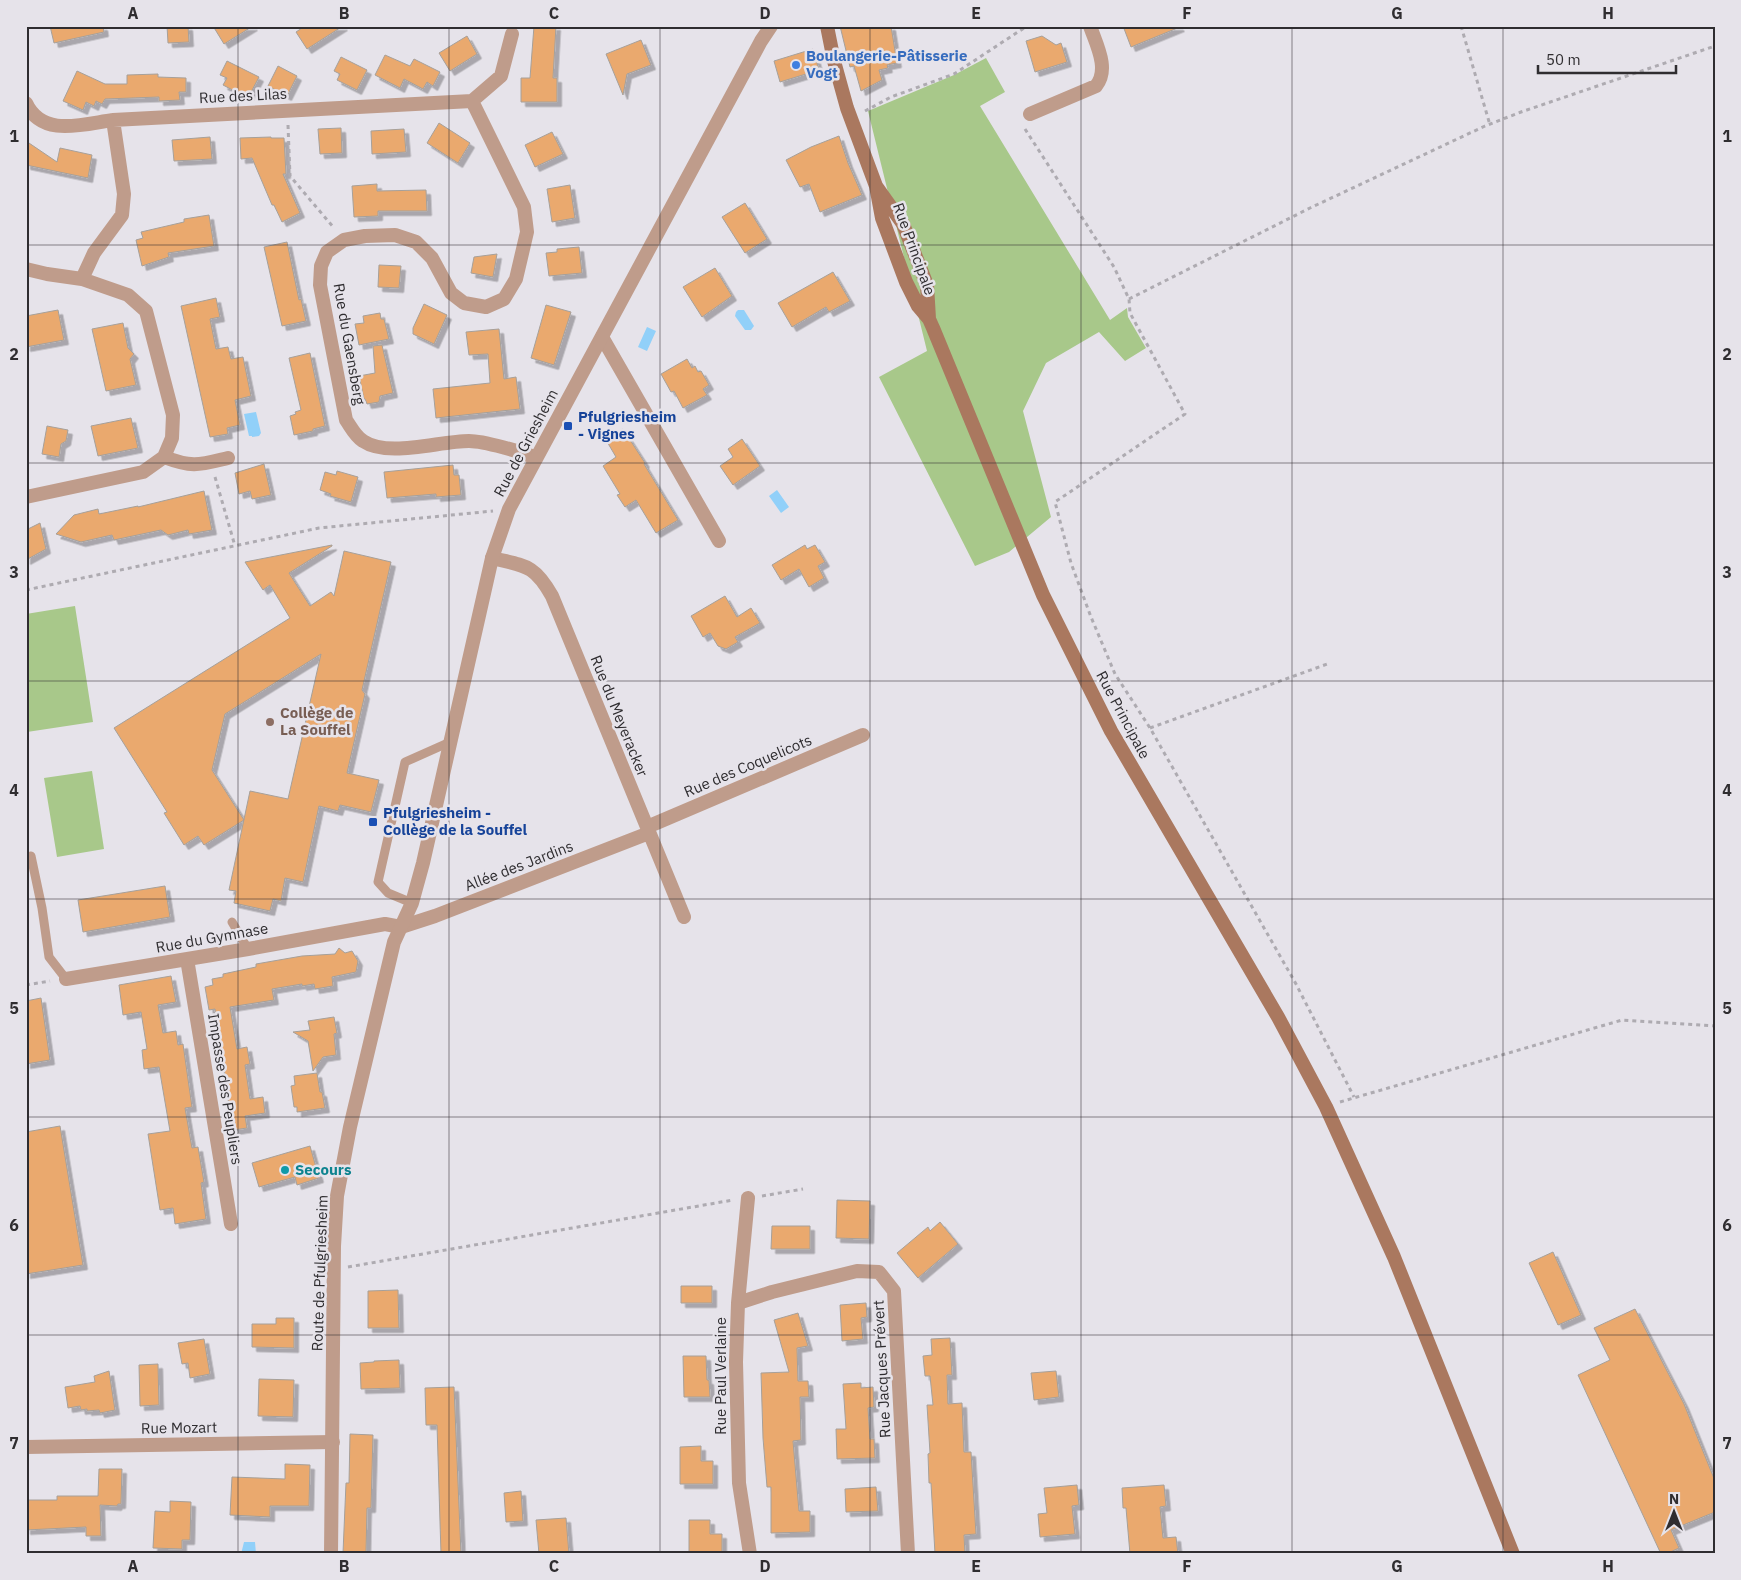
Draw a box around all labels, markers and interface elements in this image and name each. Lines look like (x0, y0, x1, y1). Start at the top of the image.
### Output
text: A (128, 3, 139, 23)
text: B (339, 3, 350, 23)
text: C (549, 3, 559, 23)
text: D (759, 3, 771, 23)
text: E (971, 3, 981, 23)
text: F (1182, 3, 1192, 23)
text: G (1391, 3, 1403, 23)
text: H (1602, 3, 1614, 23)
scale bar (1538, 42, 1676, 74)
place label: Boulangerie-Pâtisserie Vogt (806, 46, 967, 82)
text: 50 m (1546, 50, 1581, 69)
marker: Boulangerie-Pâtisserie Vogt (790, 59, 802, 71)
street label: Rue des Lilas (198, 84, 288, 107)
text: 1 (9, 126, 19, 146)
text: 1 (1722, 126, 1732, 146)
street label: Rue Principale (889, 200, 940, 298)
street label: Rue du Gaensberg (329, 282, 370, 406)
text: 2 (9, 344, 19, 364)
text: 2 (1722, 344, 1732, 364)
street label: Rue de Griesheim (489, 386, 562, 500)
place label: Pfulgriesheim - Vignes (578, 407, 676, 443)
marker: Pfulgriesheim - Vignes (562, 420, 574, 432)
text: 3 (9, 562, 19, 582)
text: 3 (1722, 562, 1732, 582)
street label: Rue du Meyeracker (586, 652, 653, 780)
street label: Rue Principale (1092, 668, 1155, 762)
place label: Collège de La Souffel (280, 703, 353, 739)
marker: Collège de La Souffel (264, 716, 276, 728)
street label: Rue des Coquelicots (681, 730, 815, 801)
text: 4 (9, 780, 19, 800)
text: 4 (1722, 780, 1732, 800)
place label: Pfulgriesheim - Collège de la Souffel (383, 803, 528, 839)
marker: Pfulgriesheim - Collège de la Souffel (367, 816, 379, 828)
street label: Allée des Jardins (462, 836, 576, 895)
street label: Rue du Gymnase (154, 918, 270, 957)
text: 5 (9, 998, 19, 1018)
text: 5 (1722, 998, 1732, 1018)
street label: Impasse des Peupliers (204, 1012, 247, 1166)
place label: Secours (295, 1160, 352, 1179)
marker: Secours (279, 1164, 291, 1176)
street label: Route de Pfulgriesheim (307, 1194, 332, 1352)
text: 6 (9, 1215, 19, 1235)
text: 6 (1722, 1215, 1732, 1235)
street label: Rue Jacques Prévert (868, 1300, 895, 1438)
street label: Rue Paul Verlaine (711, 1317, 730, 1435)
street label: Rue Mozart (141, 1417, 217, 1438)
text: 7 (9, 1433, 19, 1453)
text: 7 (1722, 1433, 1732, 1453)
north arrow (1648, 1488, 1698, 1538)
text: N (1669, 1490, 1679, 1508)
text: A (128, 1556, 139, 1576)
text: B (339, 1556, 350, 1576)
text: C (549, 1556, 559, 1576)
text: D (759, 1556, 771, 1576)
text: E (971, 1556, 981, 1576)
text: F (1182, 1556, 1192, 1576)
text: G (1391, 1556, 1403, 1576)
text: H (1602, 1556, 1614, 1576)

